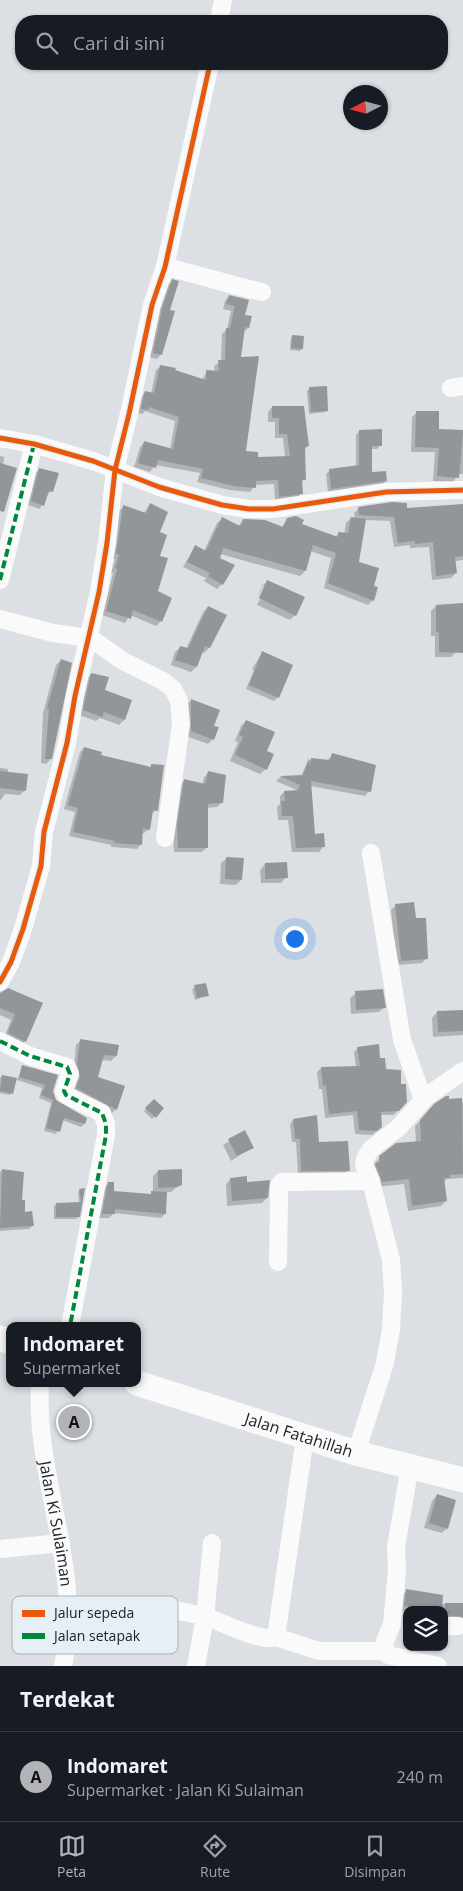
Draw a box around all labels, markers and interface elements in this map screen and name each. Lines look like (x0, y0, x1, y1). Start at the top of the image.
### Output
search box (15, 15, 448, 70)
icon: search (33, 29, 61, 57)
text: Cari di sini (73, 30, 165, 56)
north arrow (343, 85, 388, 130)
your location (282, 926, 308, 952)
popup (6, 1322, 141, 1387)
text: Indomaret (23, 1331, 124, 1357)
text: Supermarket (23, 1357, 120, 1379)
pin: A (58, 1403, 90, 1441)
street label: Jalan Fatahillah (240, 1407, 356, 1462)
street label: Jalan Ki Sulaiman (34, 1457, 78, 1588)
legend (12, 1596, 178, 1654)
text: Jalur sepeda (52, 1603, 134, 1622)
map controls (403, 1606, 448, 1651)
button: layers (403, 1606, 448, 1651)
text: Jalan setapak (52, 1626, 141, 1645)
text: Terdekat (20, 1685, 115, 1713)
text: Indomaret (67, 1753, 168, 1779)
text: A (30, 1766, 42, 1788)
text: 240 m (397, 1766, 443, 1788)
text: Supermarket · Jalan Ki Sulaiman (67, 1779, 304, 1801)
tab: Peta (57, 1832, 86, 1881)
tab: Rute (200, 1832, 230, 1881)
tab: Disimpan (344, 1832, 406, 1881)

